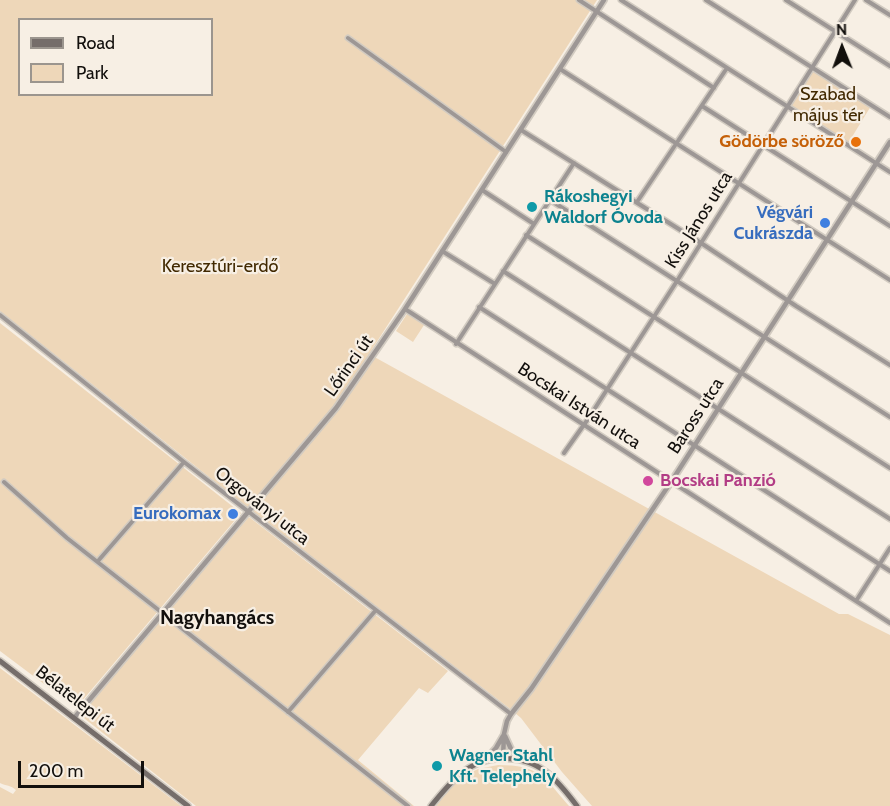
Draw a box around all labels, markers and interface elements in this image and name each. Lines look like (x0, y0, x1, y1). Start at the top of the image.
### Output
legend (18, 18, 213, 96)
north arrow (812, 18, 872, 78)
text: N (836, 20, 847, 39)
text: Road (76, 32, 115, 54)
text: Park (76, 62, 108, 84)
park label: Szabad május tér (793, 84, 863, 127)
place label: Gödörbe söröző (719, 131, 844, 153)
marker: Gödörbe söröző (849, 135, 863, 149)
street label: Kiss János utca (661, 168, 737, 272)
place label: Rákoshegyi Waldorf Óvoda (544, 186, 663, 228)
marker: Rákoshegyi Waldorf Óvoda (525, 200, 539, 214)
place label: Végvári Cukrászda (734, 202, 813, 244)
marker: Végvári Cukrászda (818, 216, 832, 230)
park label: Keresztúri-erdő (162, 256, 278, 278)
street label: Lőrinci út (320, 331, 378, 401)
street label: Bocskai István utca (513, 358, 645, 454)
street label: Baross utca (664, 374, 728, 458)
street label: Orgoványi utca (210, 462, 314, 550)
place label: Bocskai Panzió (660, 470, 776, 492)
marker: Bocskai Panzió (641, 474, 655, 488)
place label: Eurokomax (133, 503, 221, 525)
marker: Eurokomax (226, 507, 240, 521)
district label: Nagyhangács (160, 606, 274, 630)
street label: Bélatelepi út (31, 661, 119, 737)
place label: Wagner Stahl Kft. Telephely (449, 745, 556, 788)
scale bar (21, 749, 147, 787)
marker: Wagner Stahl Kft. Telephely (430, 759, 444, 773)
text: 200 m (29, 760, 83, 782)

